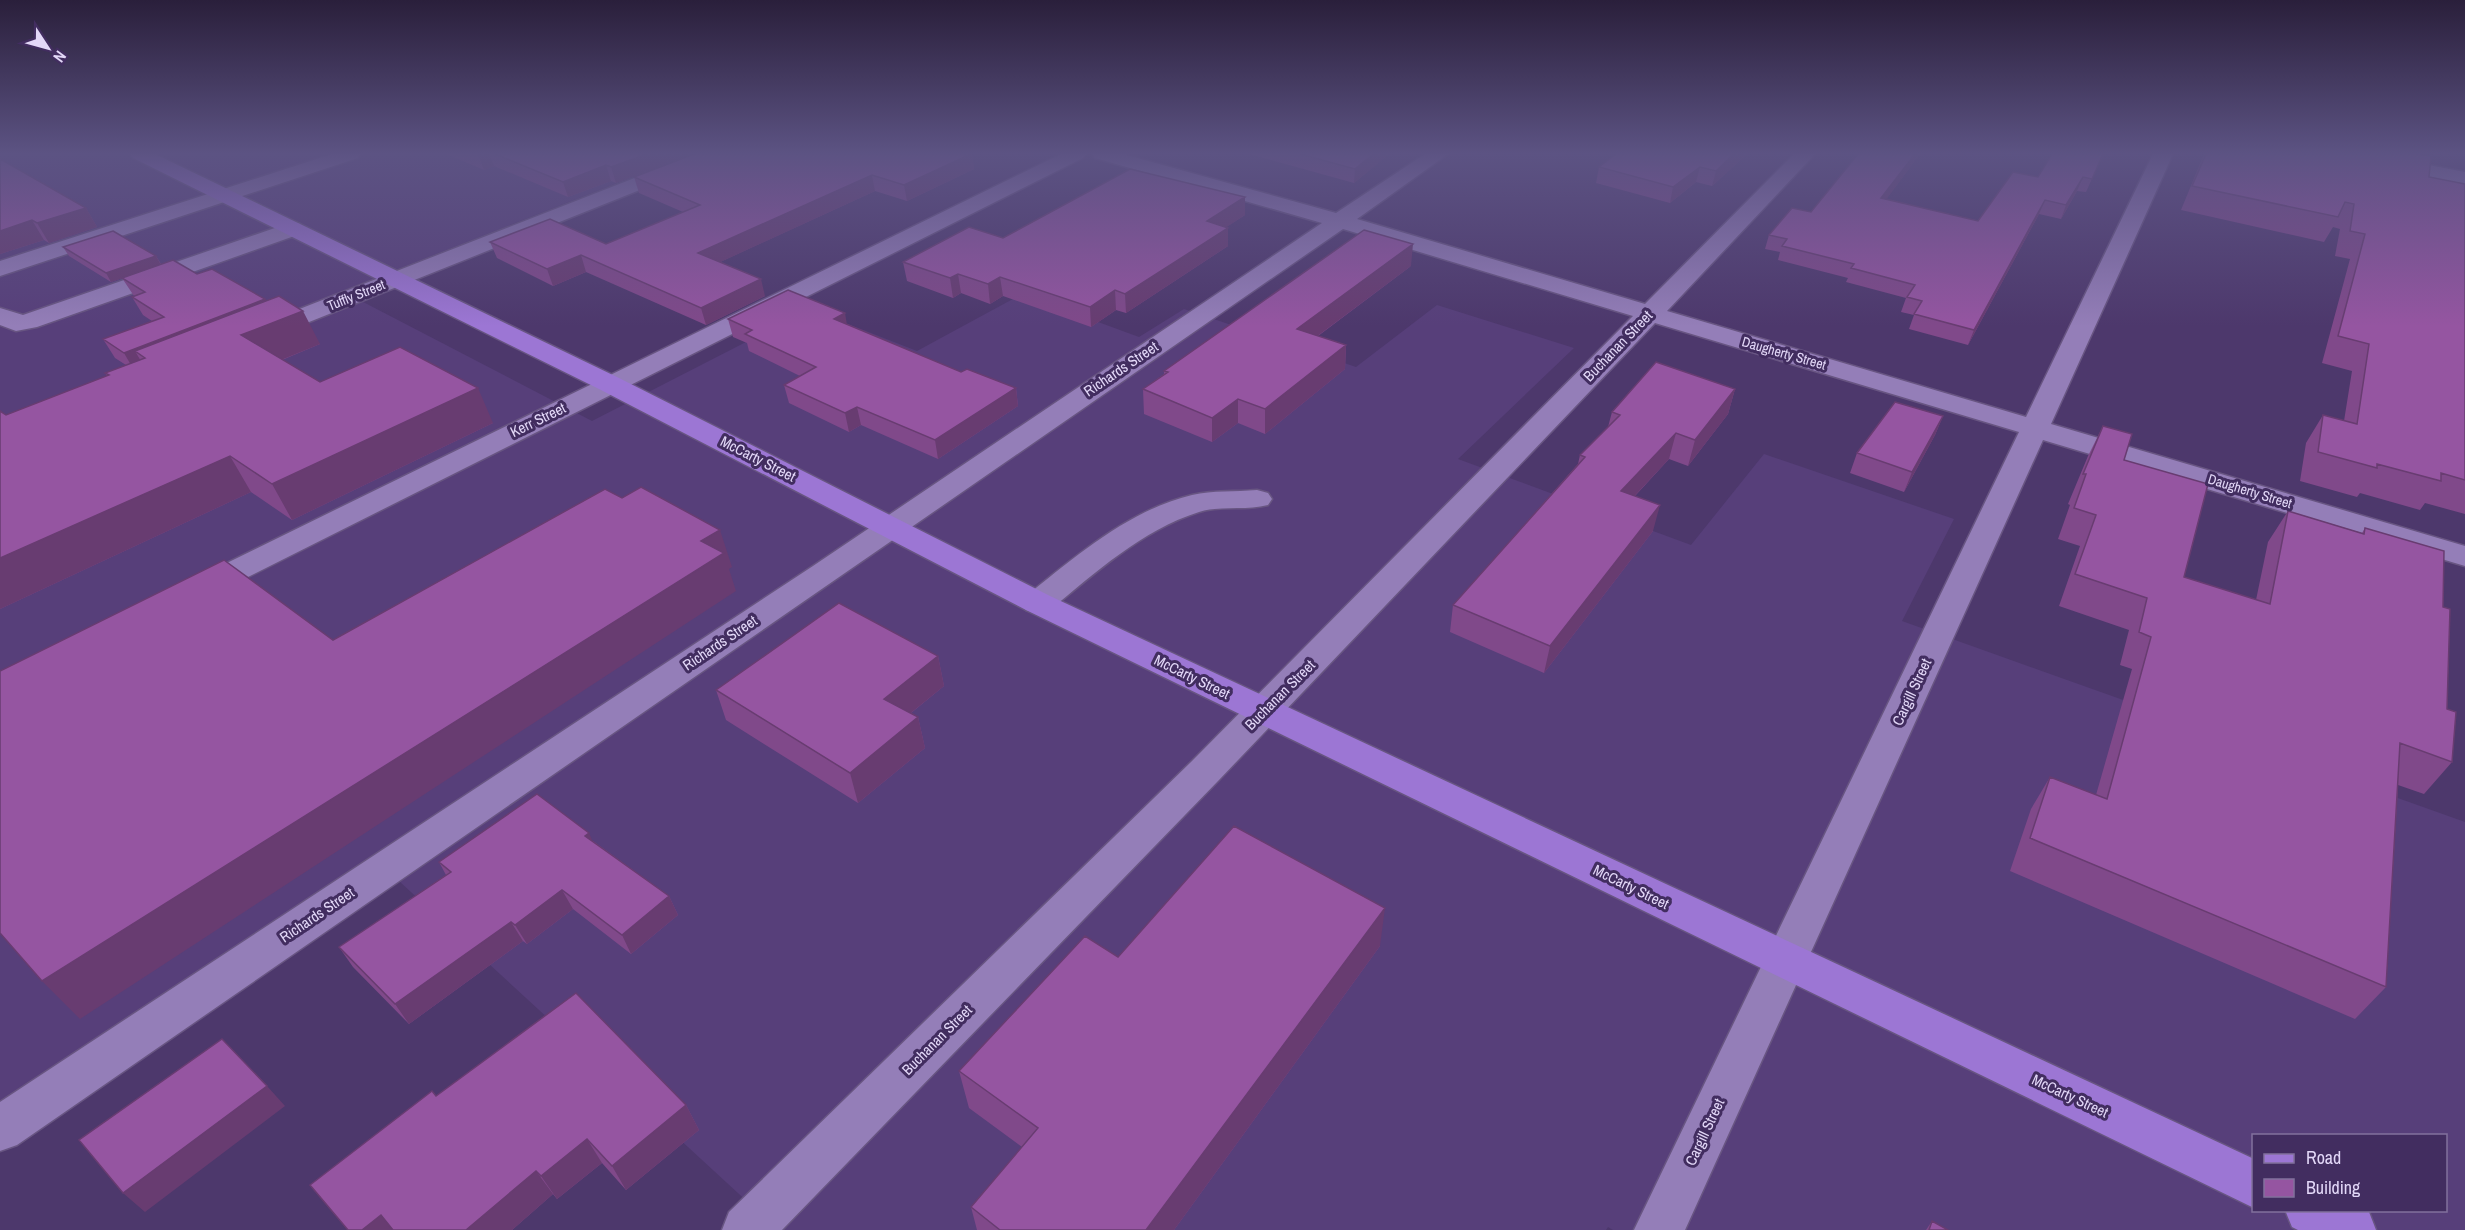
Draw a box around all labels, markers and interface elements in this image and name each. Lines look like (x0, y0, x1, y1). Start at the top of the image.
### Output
north arrow (18, 18, 78, 78)
text: N (48, 47, 72, 67)
street label: Tuffly Street (324, 275, 388, 315)
street label: Buchanan Street (1578, 305, 1657, 386)
street label: Daugherty Street (1740, 332, 1828, 374)
street label: Richards Street (1079, 336, 1162, 401)
street label: Kerr Street (506, 397, 570, 442)
street label: McCarty Street (717, 431, 800, 487)
street label: Daugherty Street (2206, 470, 2294, 512)
street label: Richards Street (678, 610, 761, 675)
street label: McCarty Street (1151, 649, 1234, 704)
street label: Buchanan Street (1240, 654, 1320, 734)
street label: Cargill Street (1887, 654, 1936, 729)
street label: McCarty Street (1590, 859, 1673, 914)
street label: Richards Street (275, 882, 358, 947)
street label: Buchanan Street (897, 999, 977, 1079)
street label: McCarty Street (2029, 1069, 2112, 1123)
street label: Cargill Street (1680, 1094, 1729, 1169)
legend (2252, 1134, 2447, 1212)
text: Road (2306, 1145, 2341, 1170)
text: Building (2306, 1175, 2361, 1200)

